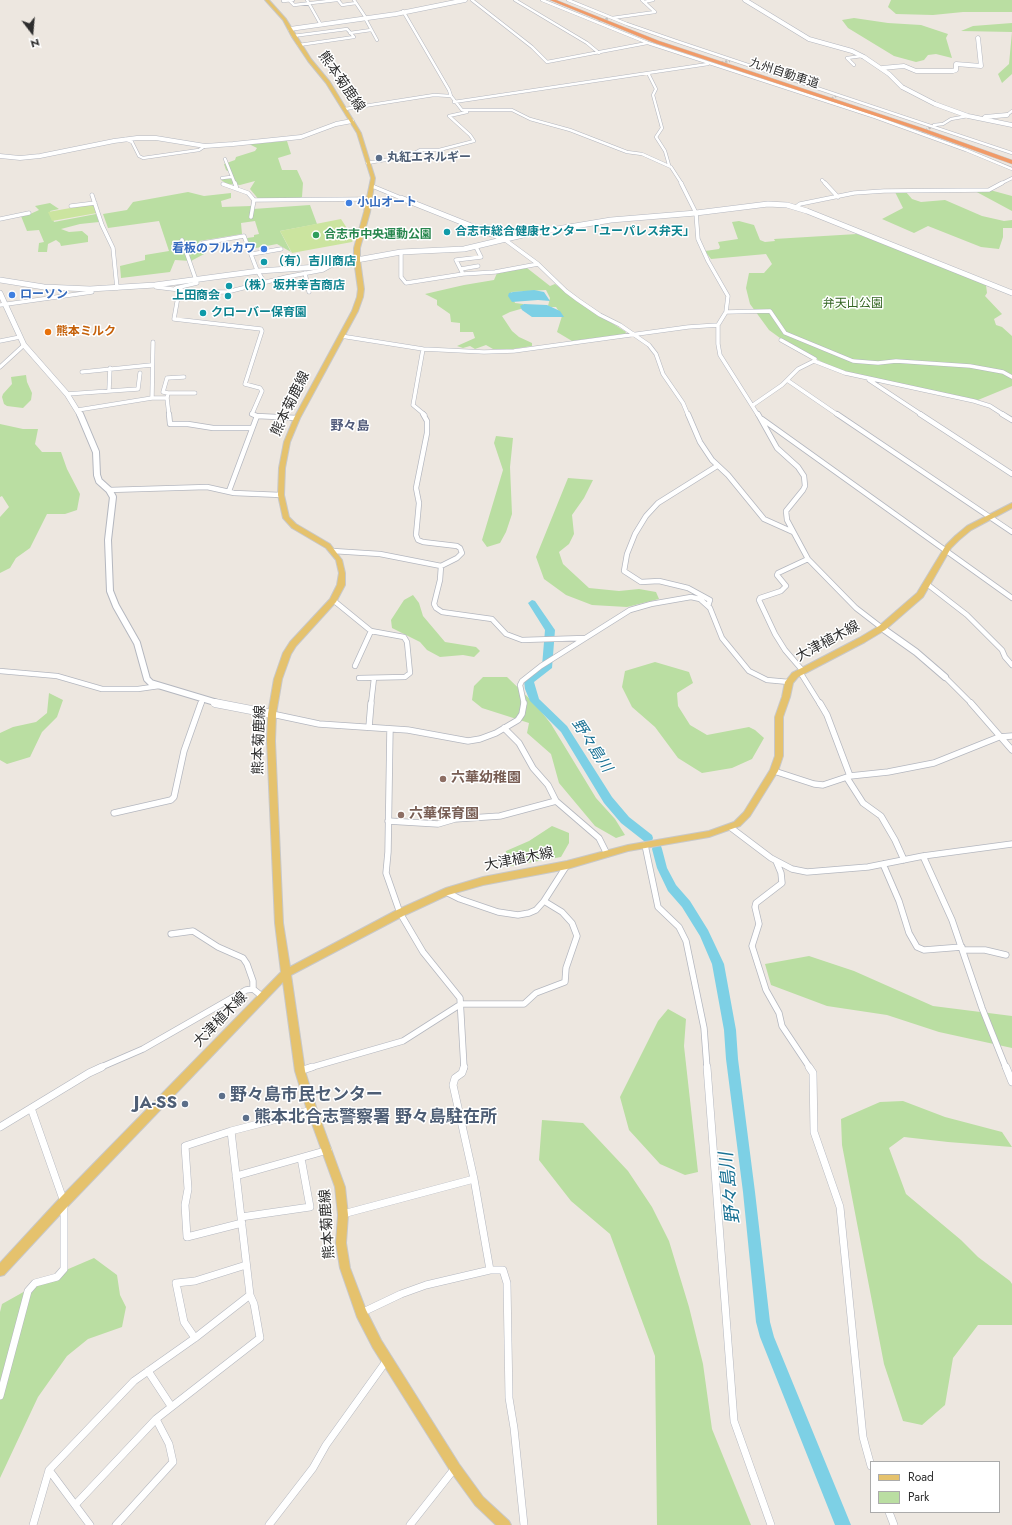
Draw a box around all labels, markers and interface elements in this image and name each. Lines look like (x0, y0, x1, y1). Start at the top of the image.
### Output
north arrow (12, 12, 52, 52)
text: N (29, 35, 42, 52)
street label: 熊本菊鹿線 (314, 49, 368, 115)
street label: 九州自動車道 (748, 56, 820, 92)
place label: 丸紅エネルギー (387, 151, 471, 165)
marker: 丸紅エネルギー (374, 153, 384, 163)
place label: 小山オート (357, 196, 417, 210)
marker: 小山オート (344, 198, 354, 208)
place label: 合志市総合健康センター「ユーパレス弁天」 (455, 225, 695, 239)
marker: 合志市総合健康センター「ユーパレス弁天」 (442, 227, 452, 237)
place label: 合志市中央運動公園 (324, 228, 432, 242)
marker: 合志市中央運動公園 (311, 230, 321, 240)
place label: 看板のフルカワ (172, 242, 256, 256)
marker: 看板のフルカワ (259, 244, 269, 254)
place label: （有）吉川商店 (272, 255, 356, 269)
marker: （有）吉川商店 (259, 257, 269, 267)
place label: （株）坂井幸吉商店 (237, 279, 345, 293)
marker: （株）坂井幸吉商店 (224, 281, 234, 291)
place label: ローソン (20, 288, 68, 302)
place label: 上田商会 (172, 289, 220, 303)
marker: ローソン (7, 290, 17, 300)
marker: 上田商会 (223, 291, 233, 301)
park label: 弁天山公園 (823, 297, 883, 311)
place label: クローバー保育園 (211, 306, 307, 320)
marker: クローバー保育園 (198, 308, 208, 318)
place label: 熊本ミルク (56, 325, 116, 339)
marker: 熊本ミルク (43, 327, 53, 337)
street label: 熊本菊鹿線 (268, 369, 314, 439)
district label: 野々島 (331, 419, 369, 435)
street label: 大津植木線 (793, 618, 863, 666)
street label: 熊本菊鹿線 (250, 705, 270, 775)
water label: 野々島川 (567, 716, 615, 776)
place label: 六華幼稚園 (451, 771, 521, 787)
marker: 六華幼稚園 (438, 774, 448, 784)
place label: 六華保育園 (409, 807, 479, 823)
marker: 六華保育園 (396, 810, 406, 820)
street label: 大津植木線 (483, 845, 555, 875)
street label: 大津植木線 (191, 989, 251, 1051)
place label: 野々島市民センター (230, 1086, 383, 1106)
marker: 野々島市民センター (217, 1091, 227, 1101)
place label: JA-SS (134, 1094, 177, 1114)
marker: JA-SS (180, 1099, 190, 1109)
place label: 熊本北合志警察署 野々島駐在所 (254, 1108, 497, 1128)
marker: 熊本北合志警察署 野々島駐在所 (241, 1113, 251, 1123)
water label: 野々島川 (716, 1151, 746, 1225)
street label: 熊本菊鹿線 (317, 1188, 339, 1260)
legend (870, 1461, 1000, 1513)
text: Road (908, 1468, 934, 1486)
text: Park (908, 1488, 929, 1506)

